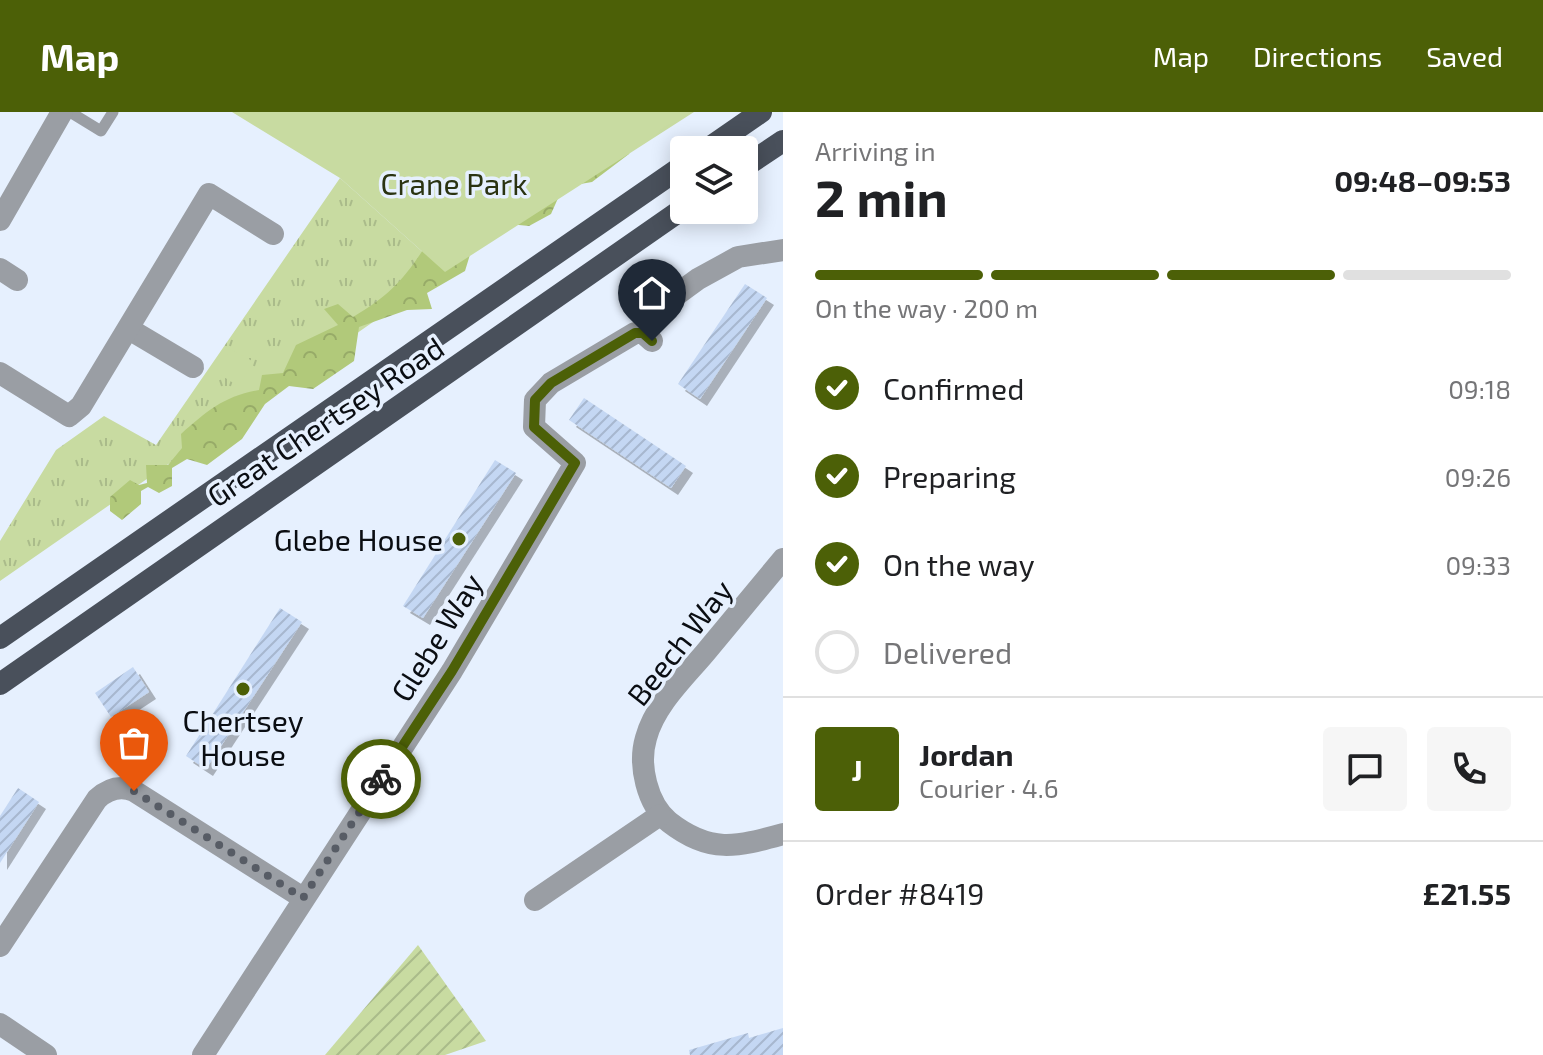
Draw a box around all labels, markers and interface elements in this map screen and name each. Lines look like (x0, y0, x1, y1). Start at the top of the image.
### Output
text: Map (40, 33, 119, 79)
text: Map (1153, 39, 1209, 73)
text: Directions (1253, 39, 1382, 73)
text: Saved (1426, 39, 1503, 73)
text: Arriving in (815, 135, 936, 166)
map controls (670, 136, 758, 224)
button: layers (670, 136, 758, 224)
text: 09:48–09:53 (1334, 162, 1511, 198)
park label: Crane Park (380, 165, 528, 201)
text: 2 min (815, 165, 948, 227)
pin (618, 259, 686, 341)
icon: home (630, 271, 674, 315)
text: On the way · 200 m (815, 292, 1038, 323)
street label: Great Chertsey Road (200, 328, 450, 514)
icon: check (815, 366, 859, 410)
text: Confirmed (883, 370, 1024, 406)
text: 09:18 (1448, 373, 1511, 404)
icon: check (815, 454, 859, 498)
text: Preparing (883, 458, 1016, 494)
text: 09:26 (1445, 461, 1511, 492)
place label: Glebe House (274, 521, 443, 557)
marker: Glebe House (450, 530, 468, 548)
icon: check (815, 542, 859, 586)
text: On the way (883, 546, 1035, 582)
text: 09:33 (1445, 549, 1511, 580)
street label: Glebe Way (383, 566, 489, 708)
street label: Beech Way (619, 572, 739, 712)
text: Delivered (883, 634, 1012, 670)
marker: Chertsey House (234, 680, 252, 698)
place label: Chertsey House (182, 702, 304, 772)
pin (100, 709, 168, 791)
icon: bag (112, 721, 156, 765)
button: chat (1323, 727, 1407, 811)
button: phone (1427, 727, 1511, 811)
text: Jordan (919, 736, 1014, 772)
courier (341, 739, 421, 819)
text: J (851, 751, 863, 787)
icon: bike (359, 757, 403, 801)
text: Courier · 4.6 (919, 772, 1059, 803)
text: Order #8419 (815, 875, 984, 911)
text: £21.55 (1423, 875, 1511, 911)

